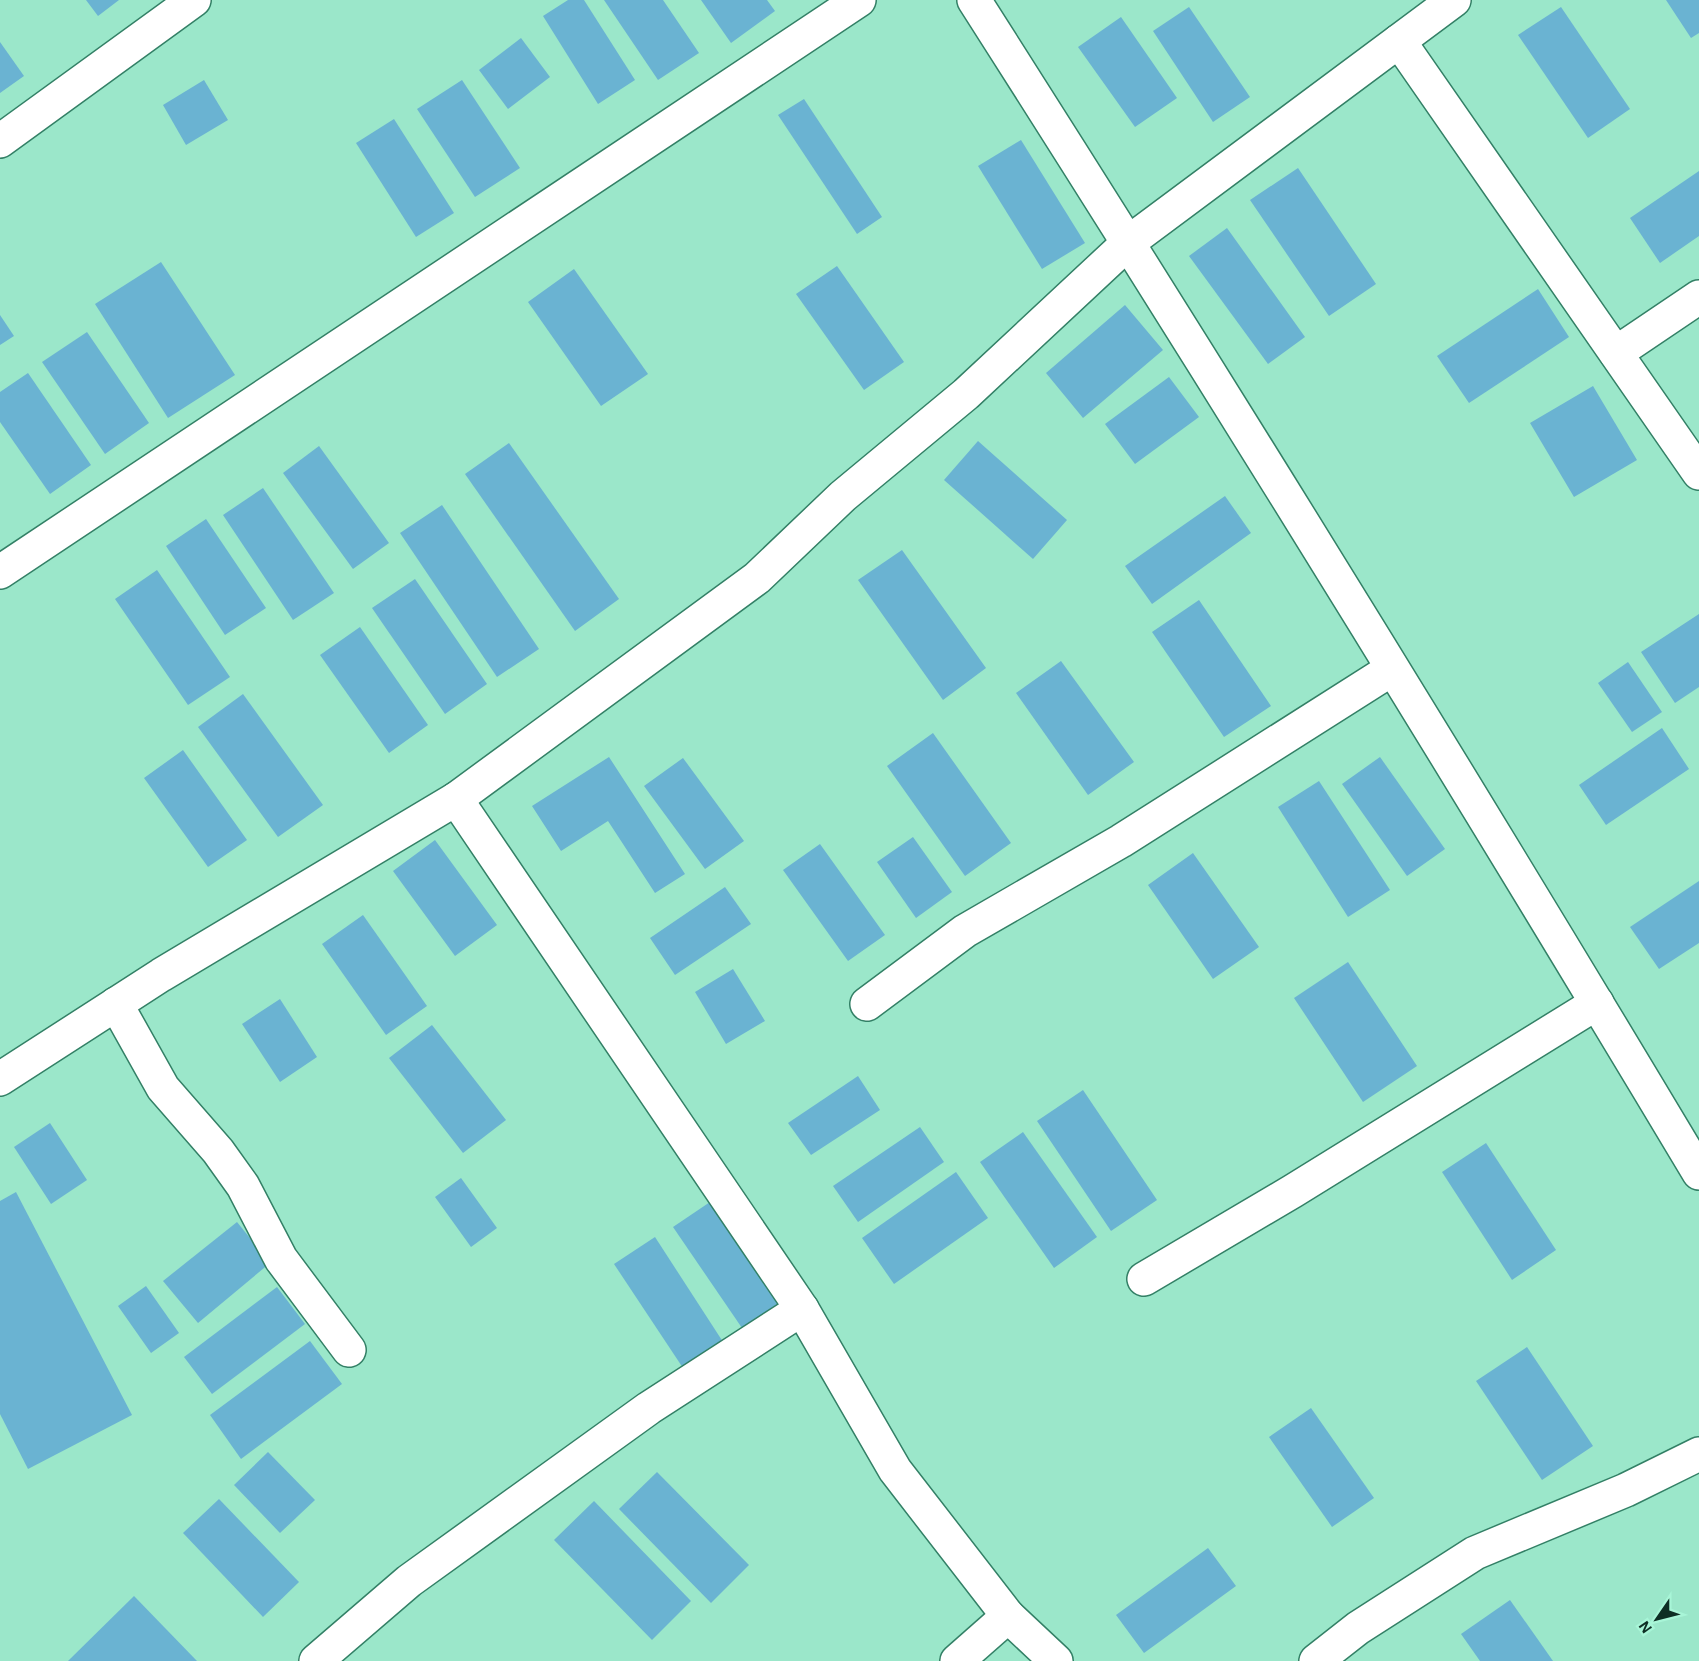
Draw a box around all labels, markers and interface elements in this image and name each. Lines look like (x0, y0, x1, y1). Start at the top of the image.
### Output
north arrow (1627, 1589, 1687, 1649)
text: N (1636, 1618, 1655, 1636)

